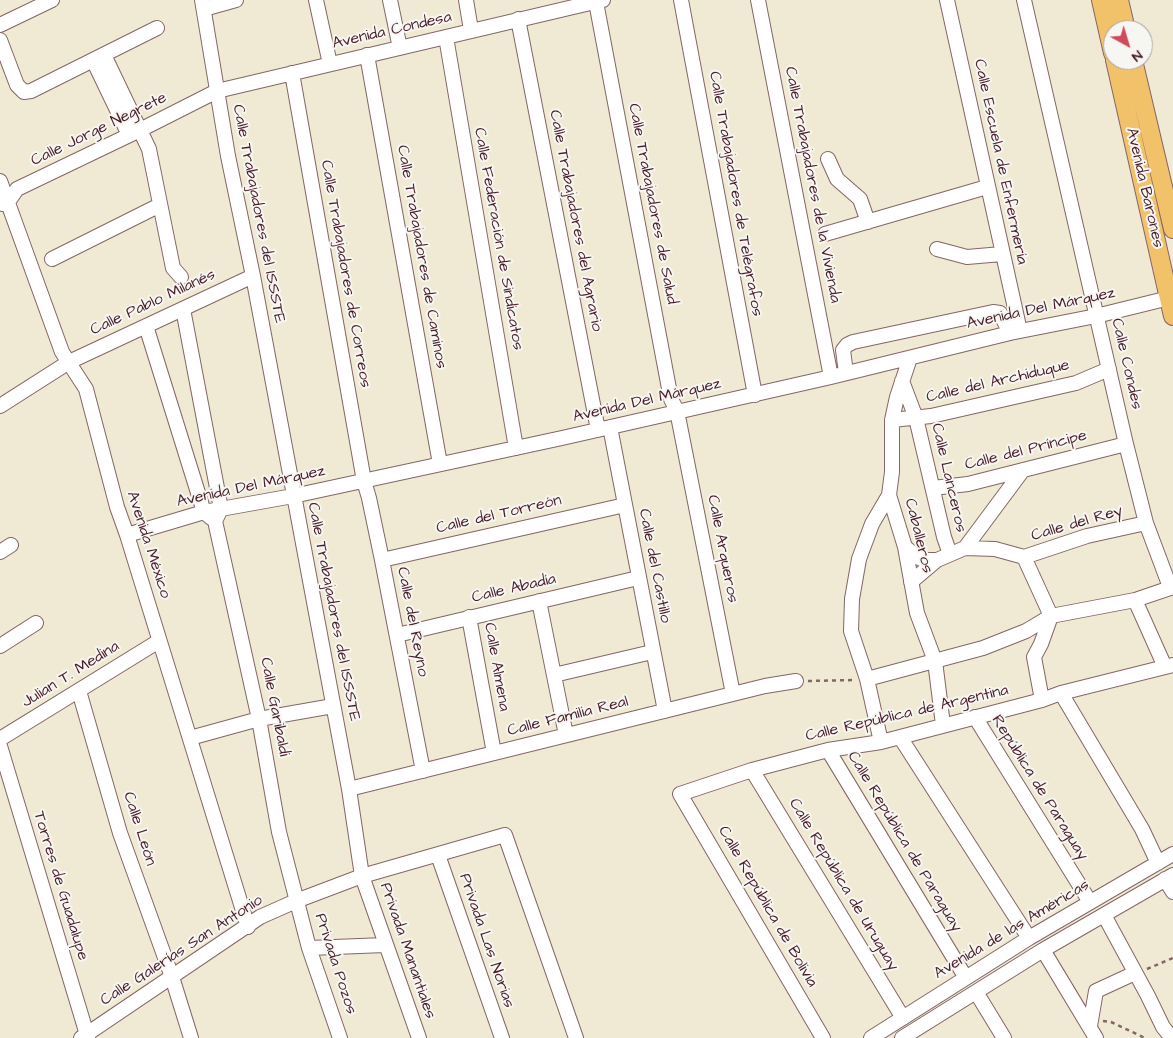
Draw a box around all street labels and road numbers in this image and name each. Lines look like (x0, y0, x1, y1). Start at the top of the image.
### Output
street label: Avenida Condesa (331, 8, 453, 54)
street label: Calle Escuela de Enfermería (969, 58, 1031, 266)
street label: Calle Trabajadores de la Vivienda (780, 65, 844, 305)
street label: Calle Trabajadores de Telégrafos (704, 70, 766, 318)
street label: Calle Jorge Negrete (28, 89, 170, 171)
street label: Calle Trabajadores de Salud (623, 102, 681, 306)
street label: Calle Trabajadores del ISSSTE (227, 103, 289, 325)
street label: Calle Trabajadores del Agrario (544, 109, 606, 333)
street label: Calle Federación de Sindicatos (469, 126, 527, 352)
street label: Avenida Barones (1121, 126, 1167, 250)
street label: Calle Trabajadores de Caminos (392, 144, 450, 370)
street label: Calle Trabajadores de Correos (316, 159, 374, 389)
street label: Calle Pablo Milanés (87, 266, 219, 340)
street label: Avenida Del Márquez (965, 284, 1117, 334)
street label: Calle Condes (1106, 317, 1146, 411)
street label: Calle del Archiduque (925, 356, 1071, 408)
street label: Avenida Del Márquez (571, 375, 723, 427)
street label: Calle Lanceros (926, 422, 970, 534)
street label: Calle del Príncipe (963, 427, 1089, 475)
street label: Avenida Del Márquez (175, 462, 327, 512)
street label: Avenida México (122, 489, 174, 601)
street label: Calle del Torreón (435, 491, 563, 539)
street label: Calle Arqueros (702, 493, 742, 605)
street label: Caballeros (899, 497, 937, 575)
street label: Calle Trabajadores del ISSSTE (302, 501, 364, 723)
street label: Calle del Rey (1029, 502, 1125, 546)
street label: Calle del Castillo (634, 507, 674, 625)
street label: Calle del Reyno (392, 566, 432, 678)
street label: Calle Abadía (470, 570, 558, 608)
street label: Calle Almena (479, 621, 513, 713)
street label: Julian T. Medina (19, 637, 123, 713)
street label: Calle Garibaldi (255, 656, 293, 758)
street label: Calle República de Argentina (804, 681, 1010, 747)
street label: Calle Familia Real (506, 693, 630, 741)
street label: República de Paraguay (986, 712, 1092, 864)
street label: Calle República de Paraguay (842, 748, 966, 936)
street label: Calle León (118, 790, 160, 868)
street label: Calle República de Uruguay (784, 795, 902, 975)
street label: Torres de Guadalupe (28, 809, 92, 963)
street label: Calle República de Bolivia (713, 823, 821, 991)
street label: Privada Las Norias (454, 871, 518, 1011)
street label: Avenida de las Américas (931, 876, 1093, 984)
street label: Privada Manantiales (375, 881, 439, 1021)
street label: Calle Galerías San Antonio (97, 891, 267, 1011)
street label: Privada Pozos (310, 911, 360, 1017)

